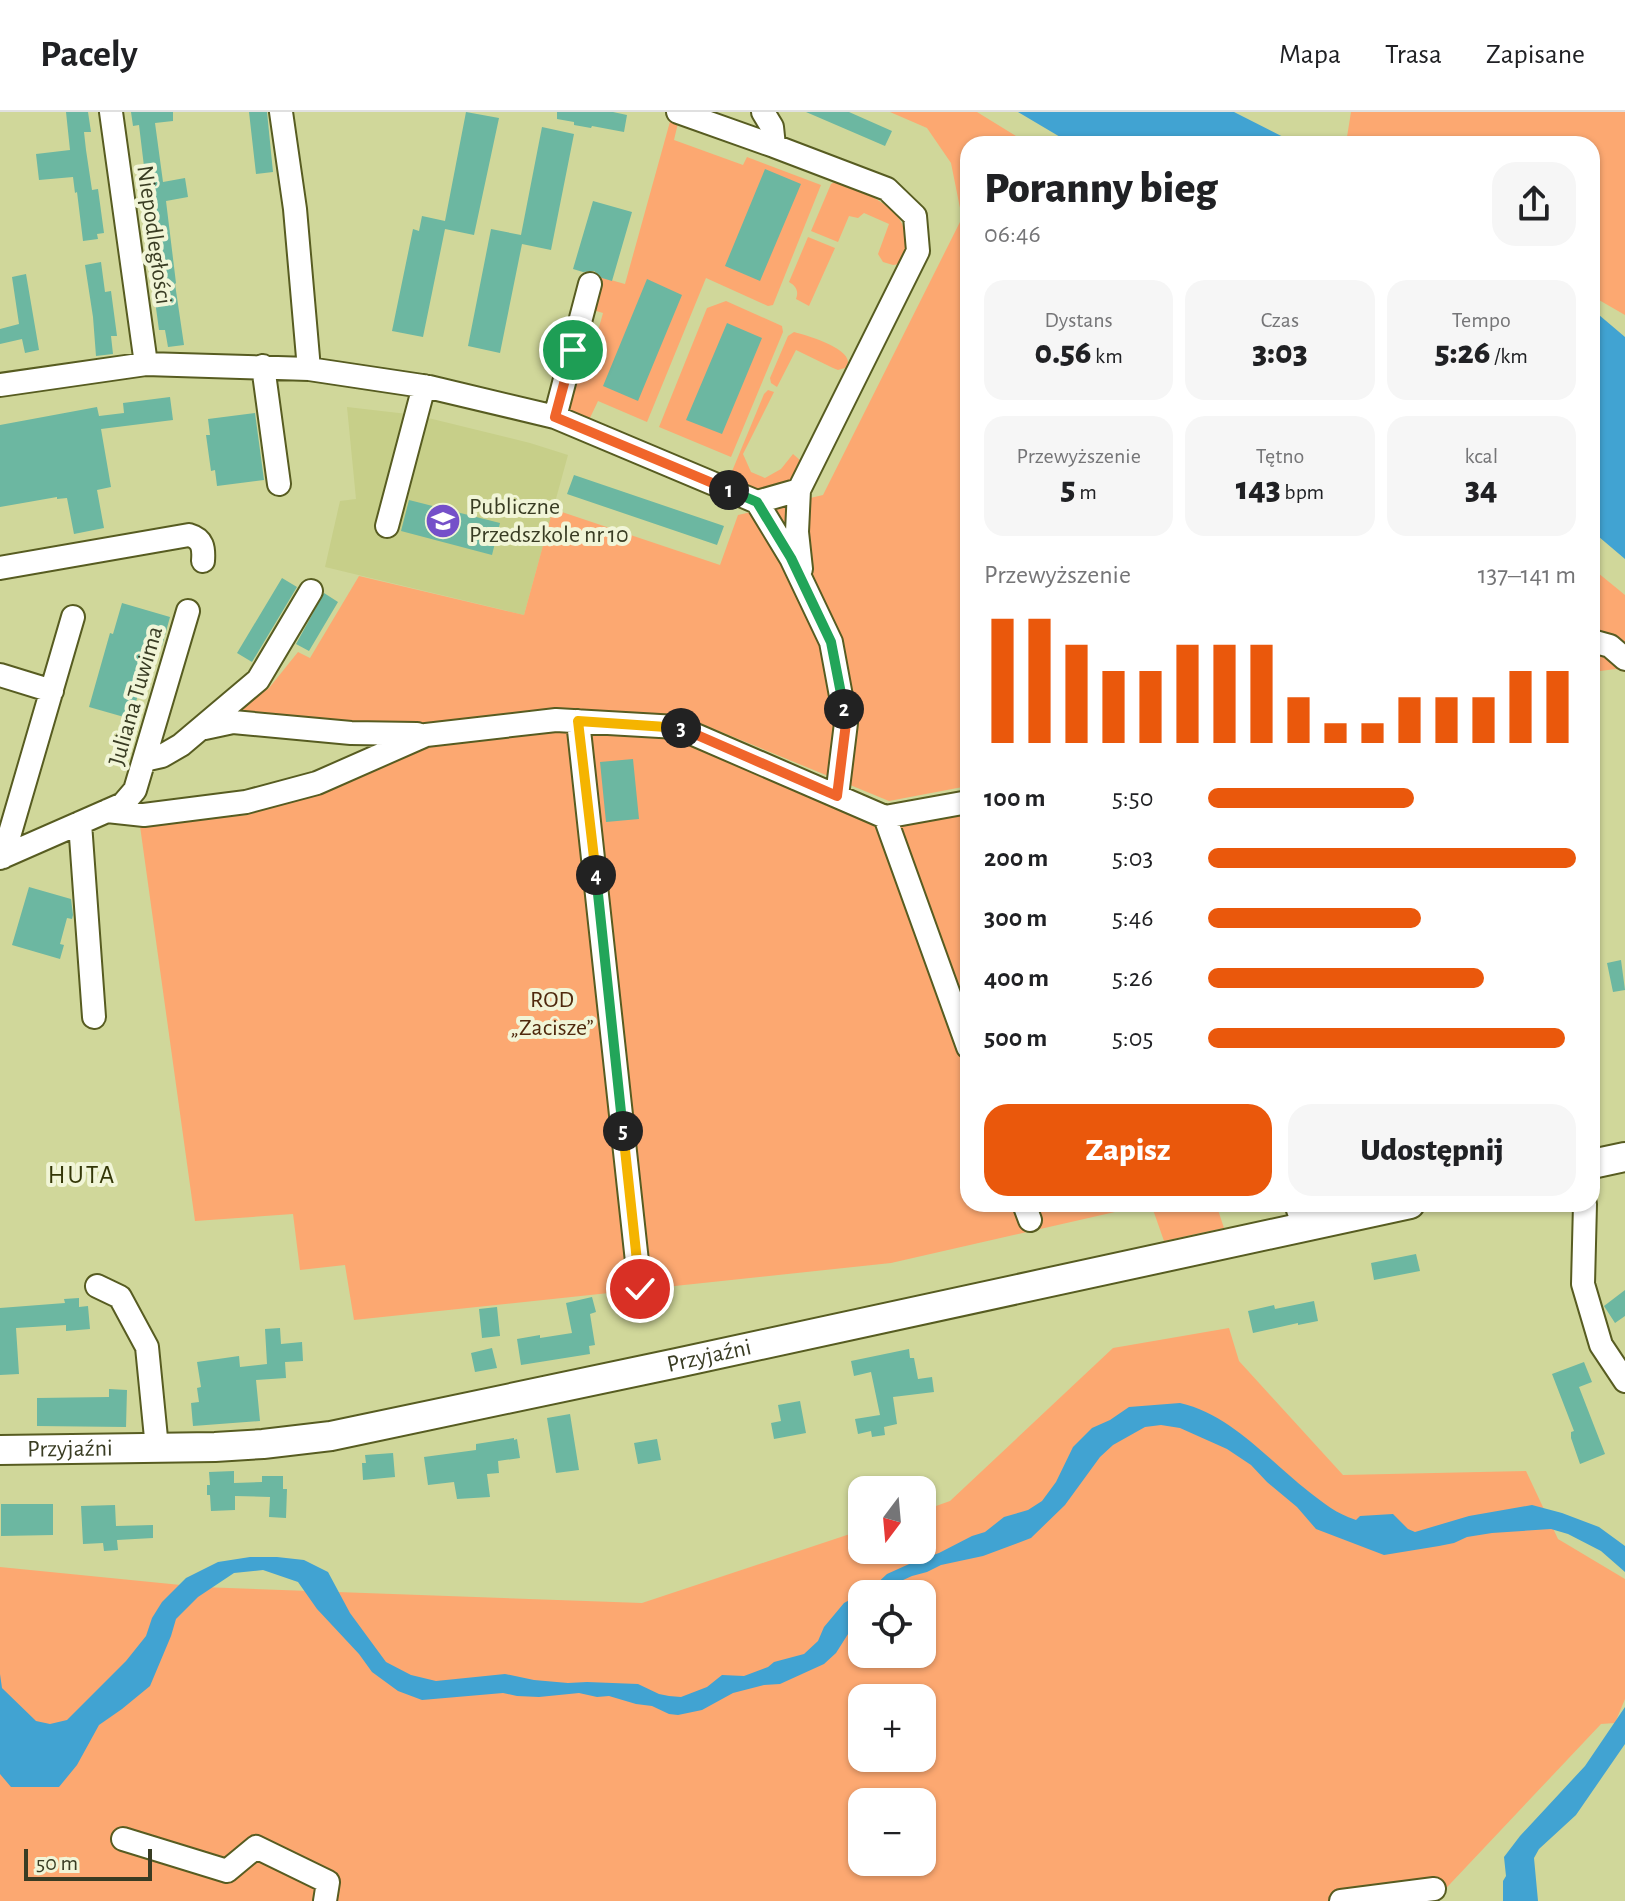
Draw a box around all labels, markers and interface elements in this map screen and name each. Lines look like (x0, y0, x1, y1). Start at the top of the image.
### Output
text: Pacely (40, 36, 138, 74)
text: Mapa (1279, 41, 1341, 69)
text: Trasa (1385, 41, 1442, 69)
text: Zapisane (1486, 41, 1585, 69)
button: share (1492, 162, 1576, 246)
street label: Niepodległości (132, 164, 176, 306)
text: Poranny bieg (984, 167, 1217, 211)
text: 06:46 (984, 221, 1041, 247)
text: Dystans (1045, 309, 1113, 331)
text: Czas (1261, 309, 1299, 331)
text: Tempo (1452, 309, 1511, 331)
pin (539, 316, 607, 384)
icon: arrive (551, 328, 595, 372)
text: 0.56 (1035, 336, 1091, 370)
text: 3:03 (1252, 336, 1308, 370)
text: 5:26 (1435, 336, 1490, 370)
text: km (1091, 345, 1123, 367)
text: /km (1490, 345, 1528, 367)
text: Przewyższenie (1017, 445, 1141, 467)
text: Tętno (1256, 445, 1304, 467)
text: kcal (1465, 445, 1498, 467)
pin: 1 (709, 470, 749, 510)
text: 5 (1061, 472, 1076, 506)
text: 143 (1236, 472, 1281, 506)
text: 34 (1465, 472, 1498, 506)
text: 1 (725, 479, 733, 501)
text: m (1076, 481, 1097, 503)
text: bpm (1281, 481, 1324, 503)
place label: Publiczne Przedszkole nr 10 (469, 495, 629, 547)
school or university icon: Publiczne Przedszkole nr 10 (424, 502, 462, 540)
text: Przewyższenie (984, 562, 1131, 588)
text: 137–141 m (1478, 562, 1576, 588)
street label: Juliana Tuwima (105, 624, 167, 768)
pin: 2 (824, 689, 864, 729)
text: 2 (839, 698, 849, 720)
pin: 3 (661, 708, 701, 748)
text: 3 (676, 717, 686, 739)
text: 100 m (984, 785, 1045, 811)
text: 5:50 (1112, 785, 1153, 811)
text: 200 m (984, 845, 1048, 871)
text: 5:03 (1112, 845, 1153, 871)
pin: 4 (576, 855, 616, 895)
text: 4 (590, 864, 602, 886)
text: 300 m (984, 905, 1047, 931)
text: 5:46 (1112, 905, 1154, 931)
text: 400 m (984, 965, 1049, 991)
text: 5:26 (1112, 965, 1153, 991)
park label: ROD „Zacisze” (510, 988, 594, 1040)
text: 500 m (984, 1025, 1047, 1051)
text: 5:05 (1112, 1025, 1153, 1051)
button: Zapisz (984, 1104, 1272, 1196)
button: Udostępnij (1288, 1104, 1576, 1196)
pin: 5 (603, 1111, 643, 1151)
text: 5 (618, 1120, 628, 1142)
district label: HUTA (48, 1162, 116, 1188)
pin (606, 1255, 674, 1323)
icon: check (618, 1267, 662, 1311)
street label: Przyjaźni (665, 1335, 753, 1377)
street label: Przyjaźni (27, 1436, 113, 1462)
north arrow (848, 1476, 936, 1564)
map controls (848, 1476, 936, 1876)
button: locate (848, 1580, 936, 1668)
button: + (848, 1684, 936, 1772)
button: − (848, 1788, 936, 1876)
scale bar (24, 1845, 152, 1881)
text: 50 m (36, 1852, 78, 1874)

